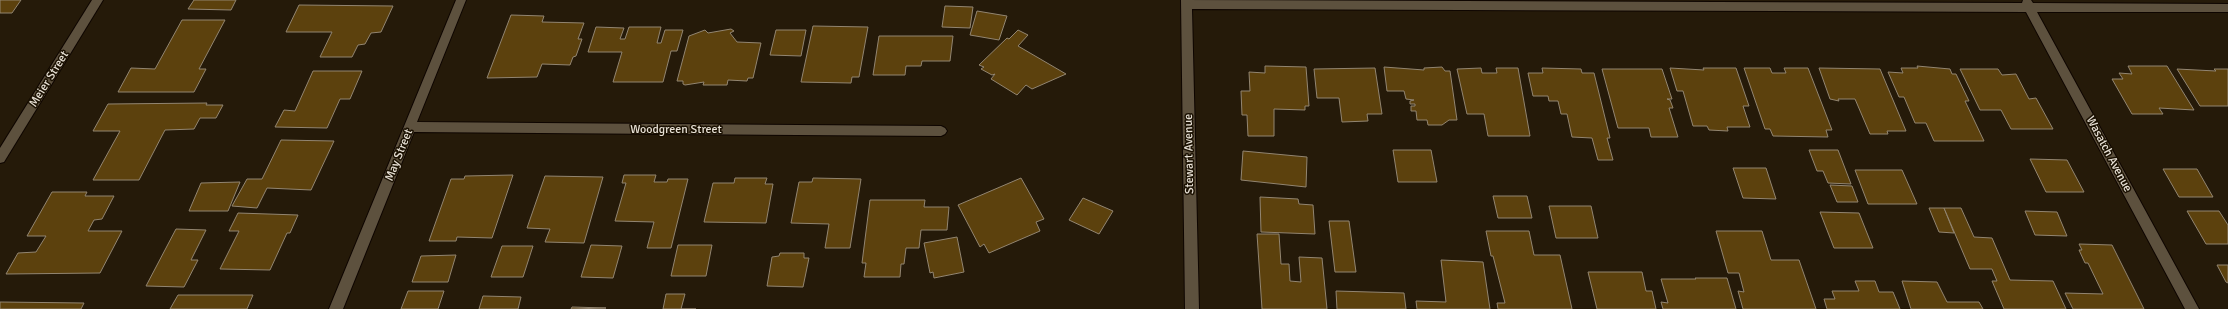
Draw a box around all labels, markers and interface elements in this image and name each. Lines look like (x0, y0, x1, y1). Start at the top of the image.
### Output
street label: Meier Street (26, 48, 72, 110)
street label: Stewart Avenue (1181, 114, 1197, 194)
street label: Wasatch Avenue (2083, 114, 2135, 194)
street label: Woodgreen Street (630, 122, 722, 137)
street label: May Street (382, 127, 416, 183)

